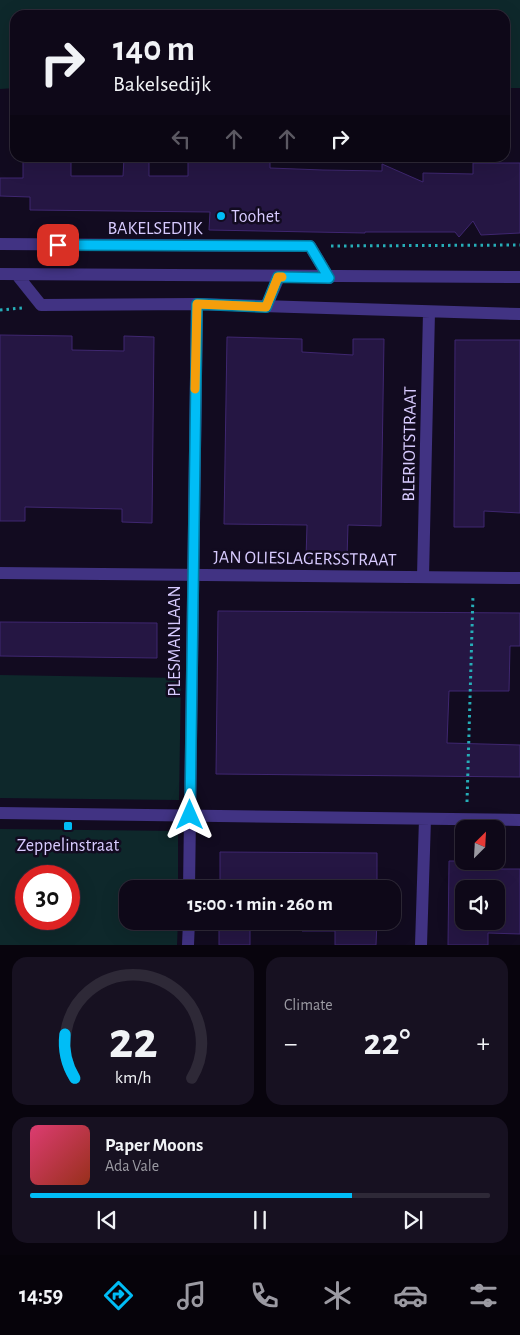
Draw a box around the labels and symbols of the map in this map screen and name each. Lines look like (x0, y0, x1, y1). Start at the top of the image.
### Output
place label: Toohet (231, 208, 280, 226)
marker: Toohet (215, 210, 227, 222)
street label: BAKELSEDIJK (107, 220, 203, 238)
pin (37, 224, 79, 266)
street label: BLERIOTSTRAAT (400, 386, 420, 502)
street label: JAN OLIESLAGERSSTRAAT (213, 548, 397, 570)
street label: PLESMANLAAN (166, 585, 184, 697)
position arrow (163, 788, 215, 840)
marker: Zeppelinstraat (62, 820, 74, 832)
north arrow (455, 820, 505, 870)
place label: Zeppelinstraat (17, 837, 119, 855)
speed limit sign: 30 (15, 865, 80, 930)

